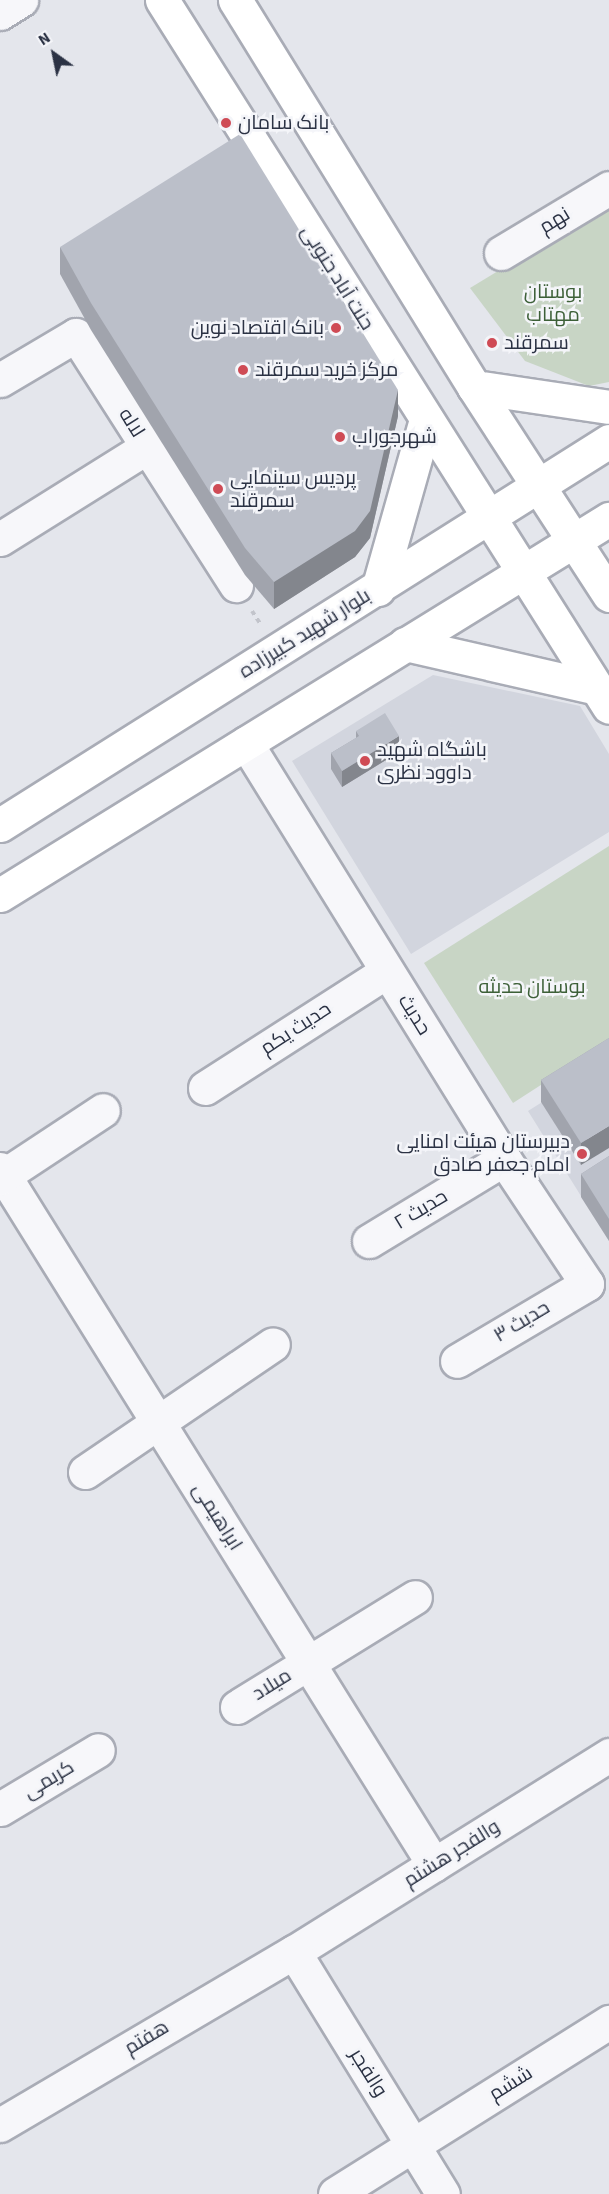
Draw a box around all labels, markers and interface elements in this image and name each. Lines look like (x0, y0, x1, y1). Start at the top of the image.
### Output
north arrow (24, 24, 84, 84)
text: N (34, 27, 55, 51)
place label: بانک سامان (238, 111, 329, 135)
marker: بانک سامان (219, 116, 233, 130)
street label: نهم (535, 203, 575, 239)
street label: جنت آباد جنوبی (295, 221, 379, 335)
park label: بوستان مهتاب (524, 281, 582, 328)
place label: بانک اقتصاد نوین (191, 316, 324, 340)
marker: بانک اقتصاد نوین (329, 321, 343, 335)
place label: سمرقند (504, 331, 569, 355)
marker: سمرقند (485, 336, 499, 350)
place label: مرکز خرید سمرقند (255, 358, 398, 382)
marker: مرکز خرید سمرقند (236, 363, 250, 377)
street label: لاله (113, 404, 149, 442)
place label: شهرجوراب (352, 425, 437, 449)
marker: شهرجوراب (333, 430, 347, 444)
place label: پردیس سینمایی سمرقند (230, 466, 356, 513)
marker: پردیس سینمایی سمرقند (211, 482, 225, 496)
street label: بلوار شهید کبیرزاده (235, 584, 375, 684)
place label: باشگاه شهید داوود نظری (377, 738, 487, 785)
marker: باشگاه شهید داوود نظری (358, 754, 372, 768)
park label: بوستان حدیثه (478, 975, 586, 999)
street label: حدیث (392, 990, 436, 1040)
street label: حدیث یکم (256, 997, 336, 1061)
place label: دبیرستان هیئت امنایی امام جعفر صادق (396, 1130, 570, 1177)
marker: دبیرستان هیئت امنایی امام جعفر صادق (575, 1147, 589, 1161)
street label: حدیث ۲ (390, 1185, 452, 1235)
street label: حدیث ۳ (490, 1296, 554, 1348)
street label: ابراهیمی (187, 1479, 247, 1555)
street label: میلاد (248, 1664, 296, 1706)
street label: کریمی (19, 1756, 79, 1804)
street label: والفجر هشتم (400, 1815, 504, 1893)
street label: هفتم (120, 2015, 174, 2061)
street label: والفجر (344, 2044, 392, 2102)
street label: ششم (485, 2061, 537, 2107)

